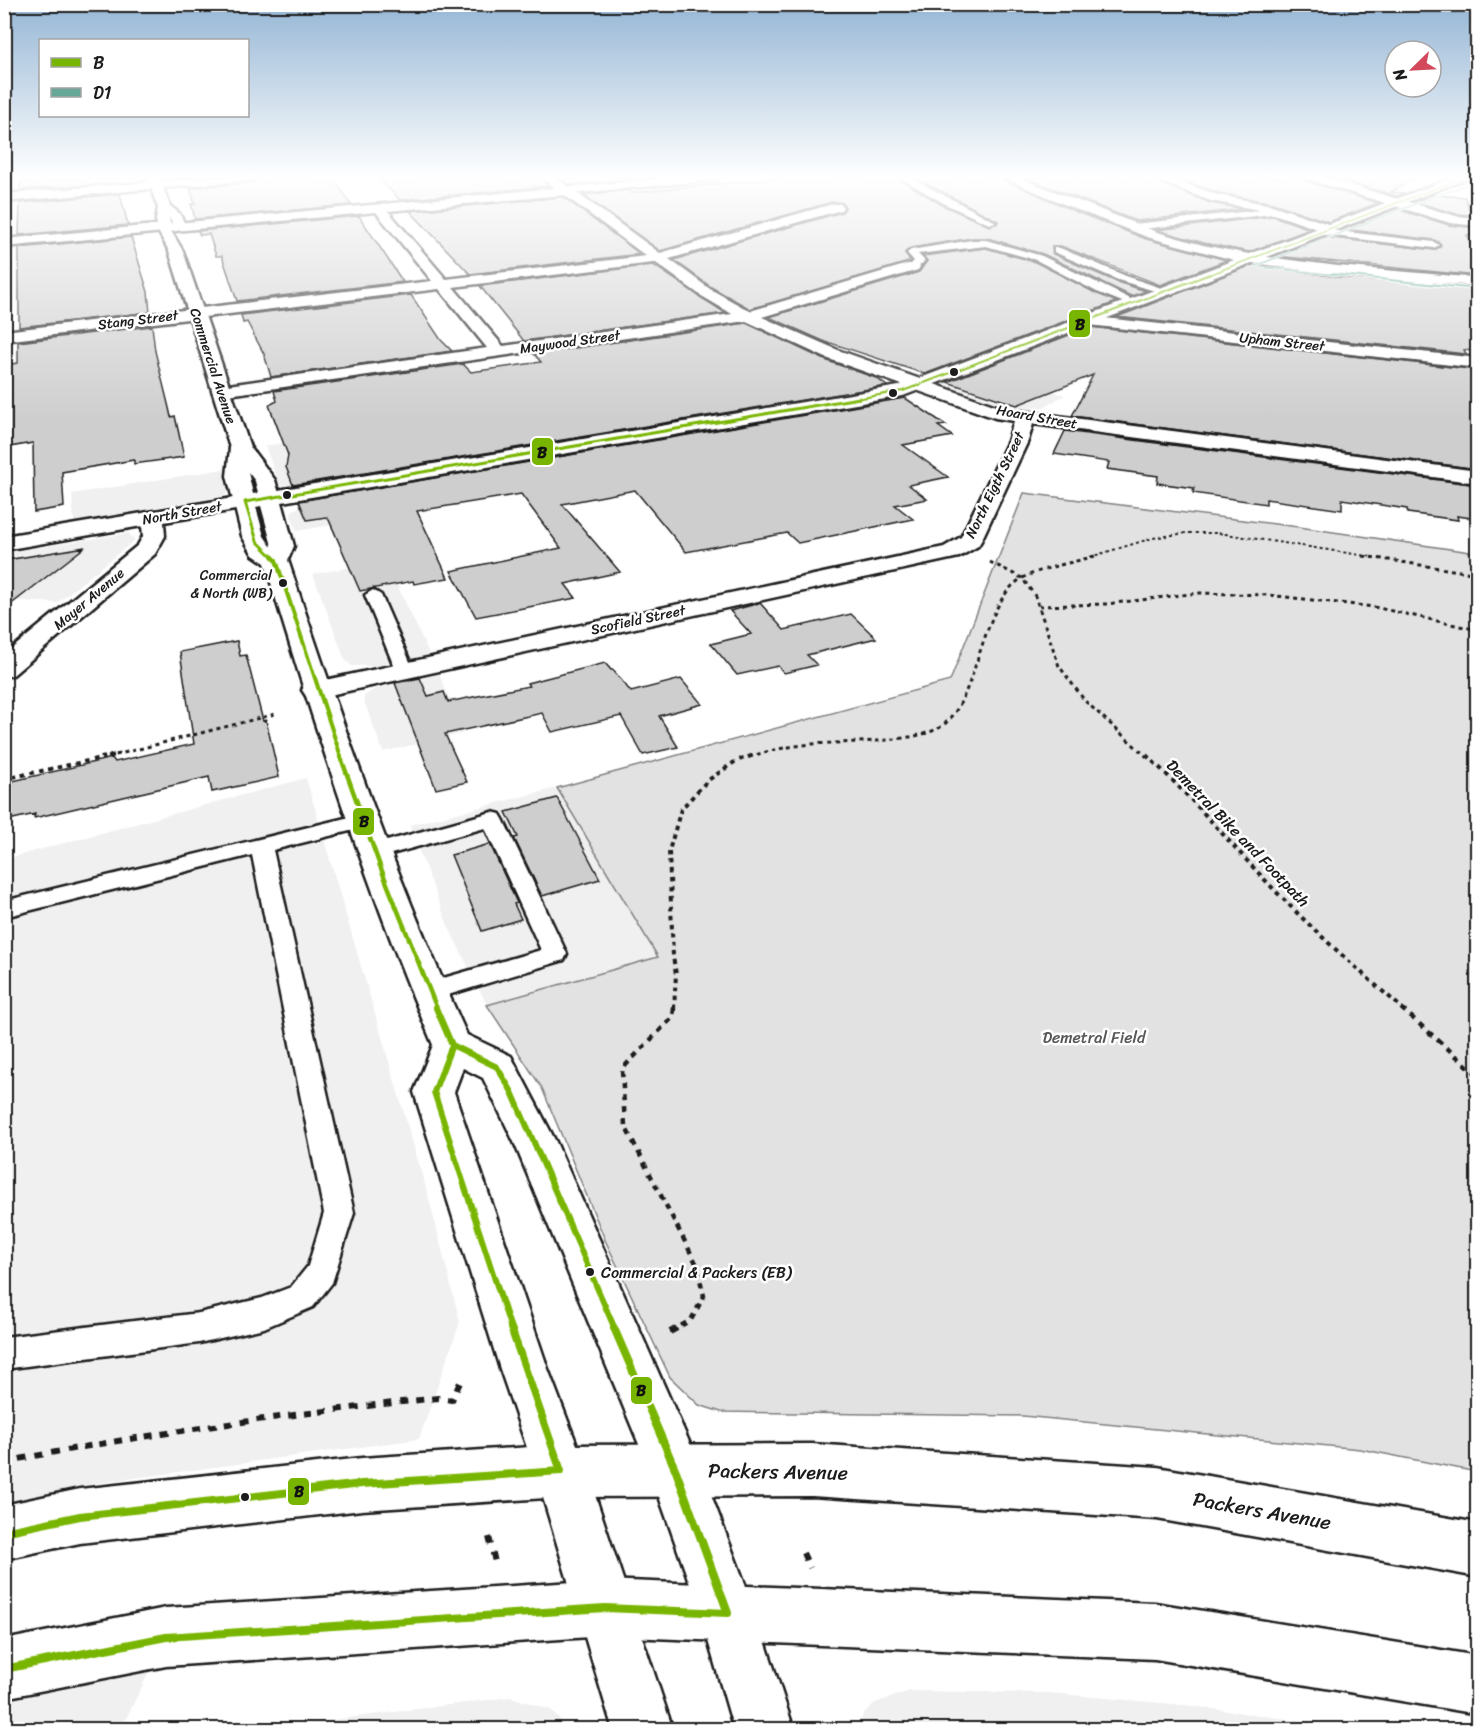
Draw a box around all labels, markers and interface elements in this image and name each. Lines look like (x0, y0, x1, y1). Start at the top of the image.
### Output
legend (39, 39, 249, 117)
north arrow (1383, 39, 1443, 99)
text: B (93, 47, 104, 79)
text: N (1384, 63, 1416, 87)
text: D1 (93, 77, 112, 109)
street label: Stang Street (96, 303, 181, 337)
street label: Commercial Avenue (182, 305, 244, 427)
line badge: B (1068, 309, 1091, 338)
text: B (1075, 310, 1086, 339)
street label: Maywood Street (518, 322, 623, 361)
street label: Upham Street (1238, 325, 1327, 359)
unlabelled marker (948, 366, 960, 378)
unlabelled marker (887, 387, 899, 399)
street label: Hoard Street (995, 398, 1079, 436)
street label: North Eigth Street (958, 426, 1032, 543)
line badge: B (531, 437, 554, 466)
text: B (537, 438, 548, 467)
unlabelled marker (281, 489, 293, 501)
street label: North Street (140, 493, 225, 532)
street label: Mayer Avenue (48, 561, 130, 637)
place label: Commercial & North (WB) (190, 563, 273, 606)
marker: Commercial & North (WB) (277, 577, 289, 589)
street label: Scofield Street (588, 597, 689, 642)
street label: Demetral Bike and Footpath (1159, 752, 1317, 914)
line badge: B (352, 807, 375, 836)
text: B (359, 807, 370, 836)
park label: Demetral Field (1043, 1023, 1147, 1052)
place label: Commercial & Packers (EB) (601, 1258, 793, 1287)
marker: Commercial & Packers (EB) (584, 1266, 596, 1278)
line badge: B (630, 1376, 653, 1405)
text: B (636, 1376, 647, 1405)
street label: Packers Avenue (708, 1453, 848, 1491)
line badge: B (287, 1477, 310, 1506)
text: B (294, 1477, 305, 1506)
street label: Packers Avenue (1190, 1482, 1334, 1540)
unlabelled marker (239, 1491, 251, 1503)

